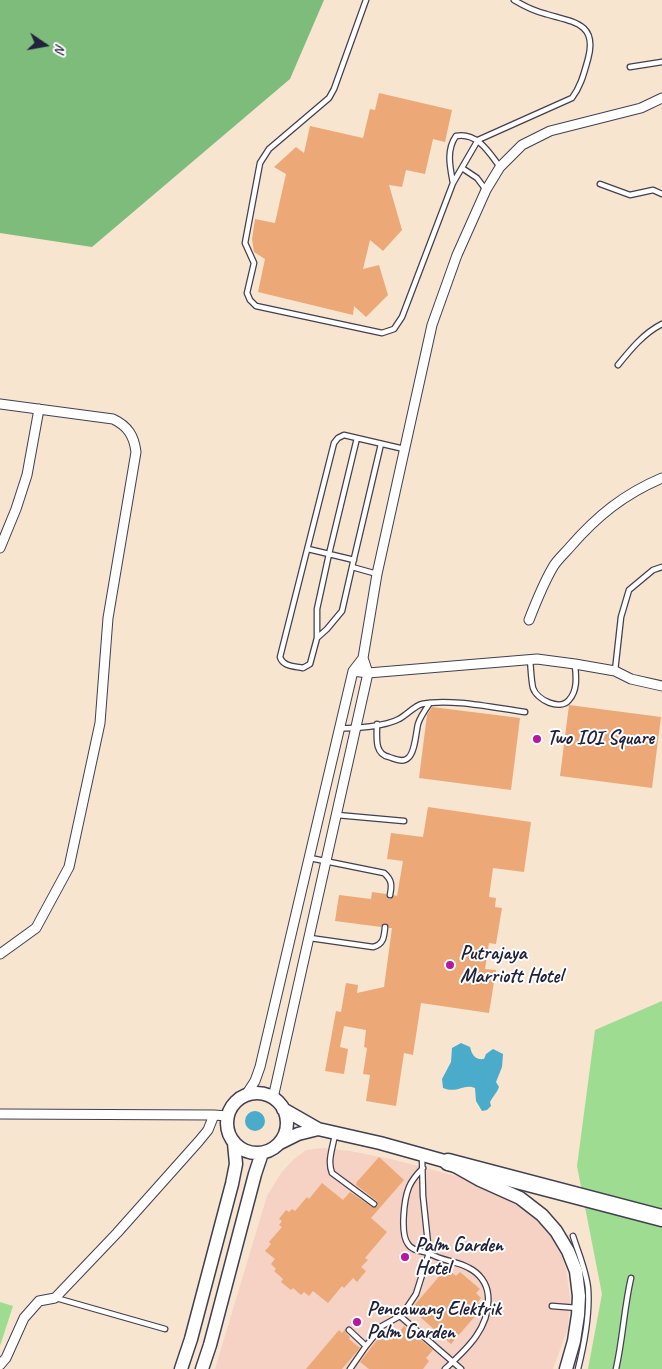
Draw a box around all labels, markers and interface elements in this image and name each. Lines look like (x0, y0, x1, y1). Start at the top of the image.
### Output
north arrow (20, 20, 70, 70)
text: N (51, 42, 69, 54)
place label: Two IOI Square (547, 727, 654, 751)
marker: Two IOI Square (531, 733, 543, 745)
place label: Putrajaya Marriott Hotel (460, 942, 563, 989)
marker: Putrajaya Marriott Hotel (444, 959, 456, 971)
place label: Palm Garden Hotel (415, 1234, 503, 1281)
marker: Palm Garden Hotel (399, 1251, 411, 1263)
place label: Pencawang Elektrik Palm Garden (367, 1298, 501, 1345)
marker: Pencawang Elektrik Palm Garden (351, 1316, 363, 1328)

